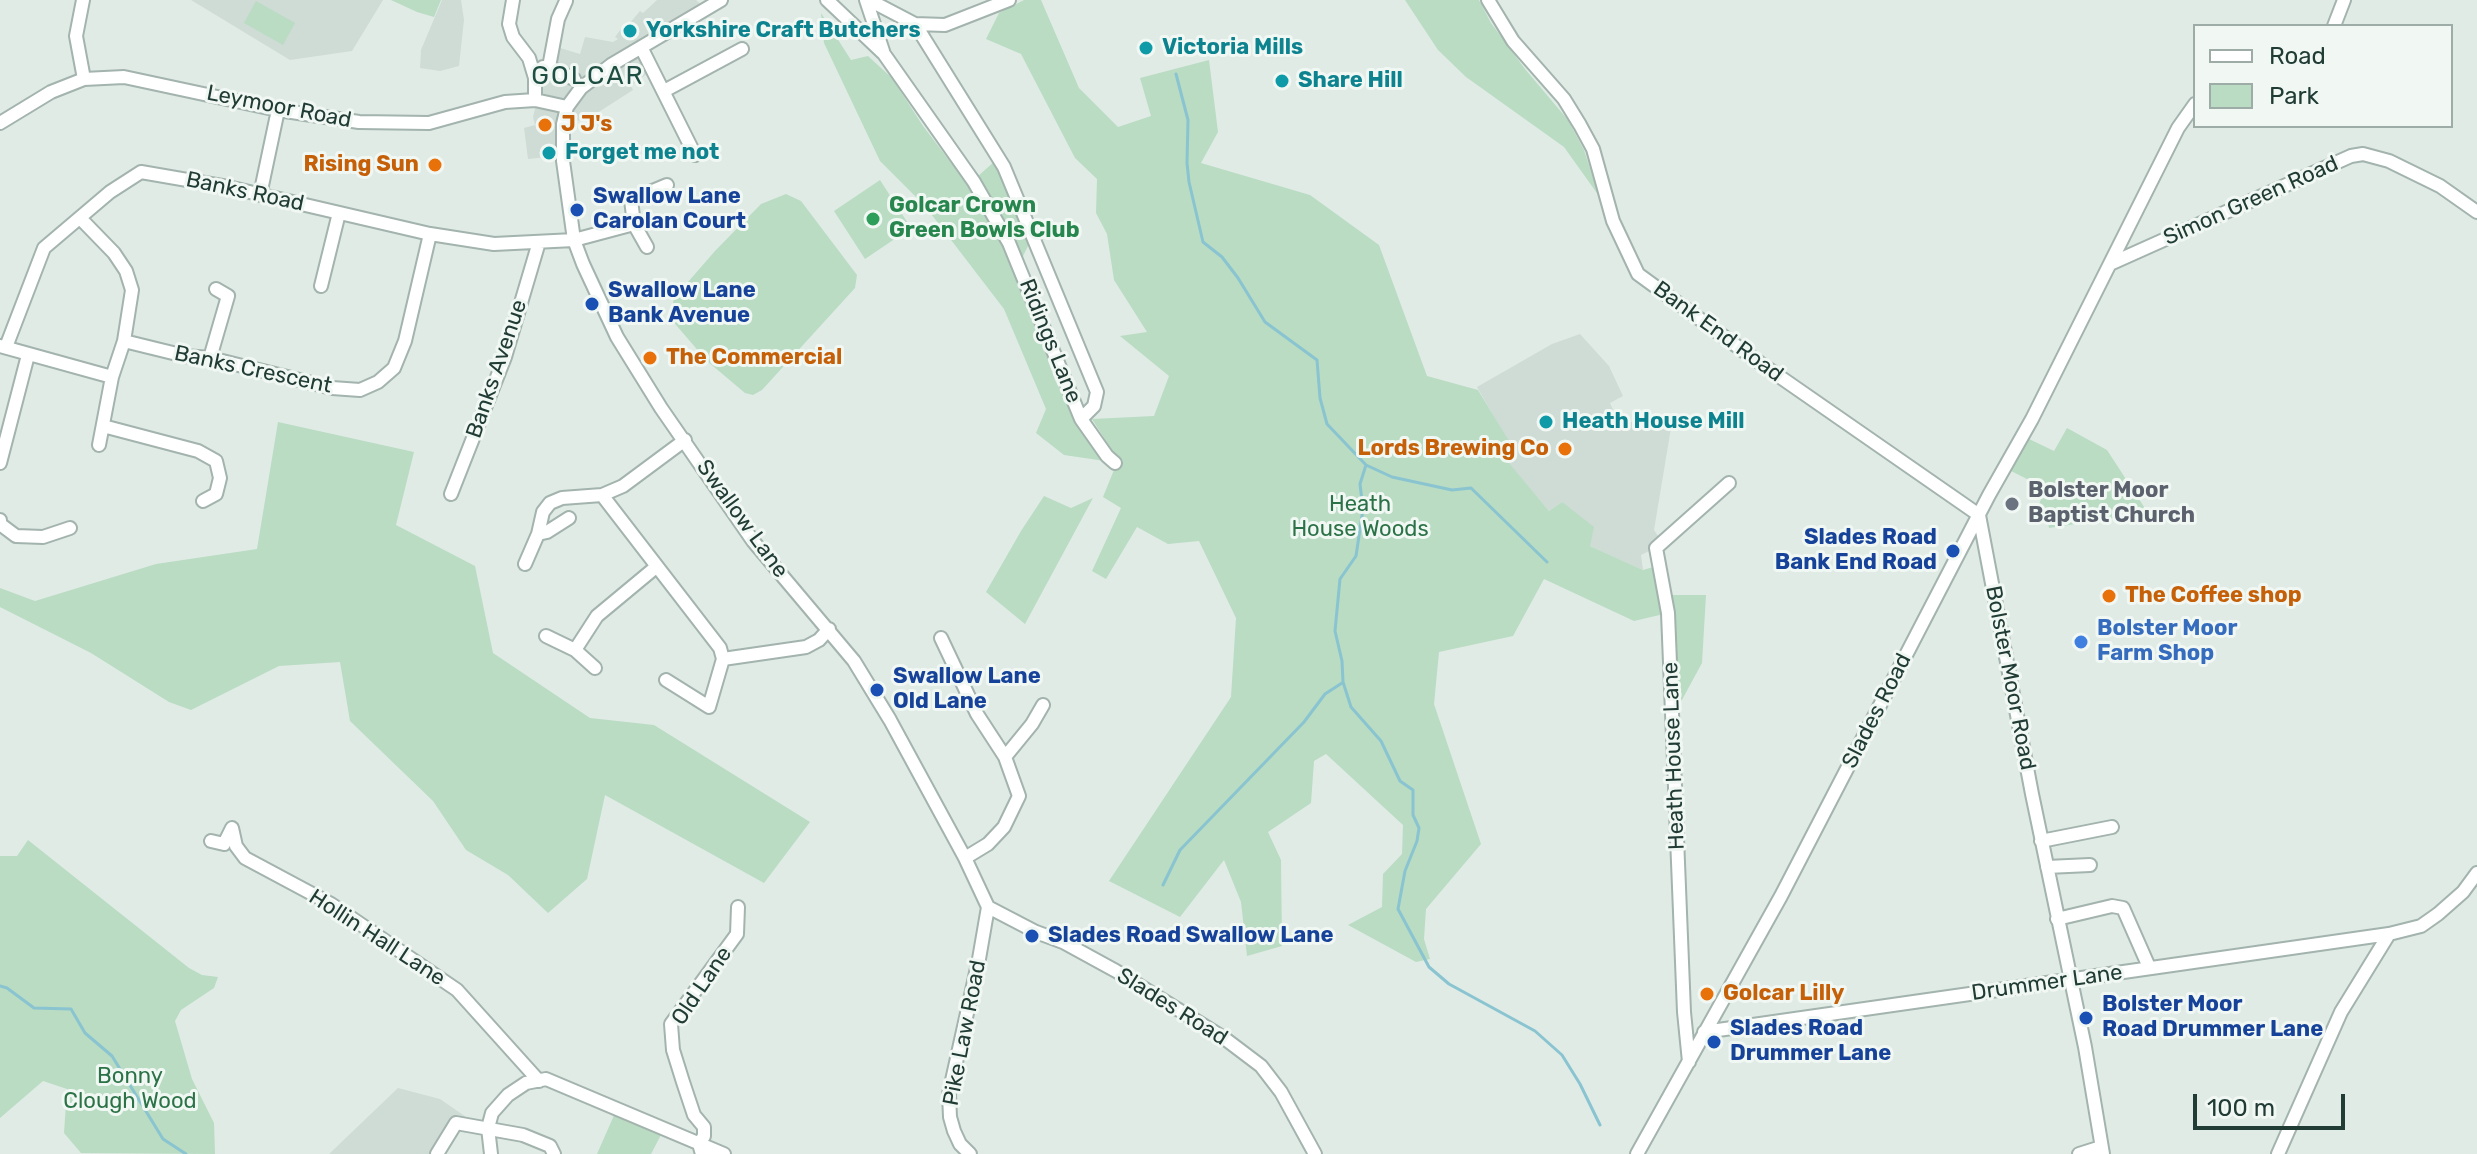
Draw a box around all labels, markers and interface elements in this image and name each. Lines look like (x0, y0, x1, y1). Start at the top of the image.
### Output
place label: Yorkshire Craft Butchers (646, 18, 921, 44)
marker: Yorkshire Craft Butchers (621, 22, 639, 40)
legend (2193, 24, 2453, 128)
place label: Victoria Mills (1162, 35, 1303, 61)
marker: Victoria Mills (1137, 39, 1155, 57)
text: Road (2269, 42, 2326, 70)
district label: GOLCAR (531, 60, 645, 92)
place label: Share Hill (1298, 68, 1403, 94)
marker: Share Hill (1273, 72, 1291, 90)
street label: Leymoor Road (204, 80, 354, 134)
text: Park (2269, 82, 2319, 110)
place label: J J's (561, 112, 612, 138)
marker: J J's (536, 116, 554, 134)
place label: Forget me not (565, 140, 719, 166)
marker: Forget me not (540, 144, 558, 162)
street label: Simon Green Road (2160, 151, 2342, 251)
place label: Rising Sun (303, 152, 419, 178)
marker: Rising Sun (426, 156, 444, 174)
street label: Banks Road (184, 167, 306, 217)
place label: Swallow Lane Carolan Court (593, 184, 746, 236)
place label: Golcar Crown Green Bowls Club (889, 193, 1080, 244)
marker: Swallow Lane Carolan Court (568, 201, 586, 219)
marker: Golcar Crown Green Bowls Club (864, 210, 882, 228)
street label: Ridings Lane (1013, 275, 1087, 407)
street label: Bank End Road (1648, 276, 1788, 388)
place label: Swallow Lane Bank Avenue (608, 278, 756, 330)
marker: Swallow Lane Bank Avenue (583, 295, 601, 313)
street label: Banks Avenue (461, 296, 533, 442)
street label: Banks Crescent (172, 340, 334, 400)
place label: The Commercial (666, 345, 842, 371)
marker: The Commercial (641, 349, 659, 367)
place label: Heath House Mill (1562, 409, 1745, 435)
marker: Heath House Mill (1537, 413, 1555, 431)
place label: Lords Brewing Co (1357, 436, 1549, 462)
marker: Lords Brewing Co (1556, 440, 1574, 458)
street label: Swallow Lane (690, 455, 794, 583)
place label: Bolster Moor Baptist Church (2028, 478, 2195, 530)
park label: Heath House Woods (1291, 492, 1429, 544)
marker: Bolster Moor Baptist Church (2003, 495, 2021, 513)
place label: Slades Road Bank End Road (1775, 525, 1937, 576)
marker: Slades Road Bank End Road (1944, 542, 1962, 560)
place label: The Coffee shop (2125, 583, 2302, 609)
street label: Bolster Moor Road (1979, 584, 2041, 772)
marker: The Coffee shop (2100, 587, 2118, 605)
place label: Bolster Moor Farm Shop (2097, 616, 2237, 668)
marker: Bolster Moor Farm Shop (2072, 633, 2090, 651)
street label: Slades Road (1837, 649, 1917, 773)
street label: Heath House Lane (1658, 662, 1690, 850)
place label: Swallow Lane Old Lane (893, 664, 1041, 716)
marker: Swallow Lane Old Lane (868, 681, 886, 699)
street label: Hollin Hall Lane (304, 884, 450, 992)
place label: Slades Road Swallow Lane (1048, 923, 1333, 949)
marker: Slades Road Swallow Lane (1023, 927, 1041, 945)
street label: Old Lane (666, 942, 738, 1030)
street label: Pike Law Road (938, 958, 992, 1108)
street label: Drummer Lane (1970, 959, 2124, 1007)
street label: Slades Road (1112, 963, 1232, 1051)
place label: Golcar Lilly (1723, 981, 1844, 1007)
marker: Golcar Lilly (1698, 985, 1716, 1003)
place label: Bolster Moor Road Drummer Lane (2102, 992, 2323, 1044)
marker: Bolster Moor Road Drummer Lane (2077, 1009, 2095, 1027)
place label: Slades Road Drummer Lane (1730, 1016, 1891, 1068)
marker: Slades Road Drummer Lane (1705, 1033, 1723, 1051)
park label: Bonny Clough Wood (63, 1064, 197, 1116)
scale bar (2197, 1078, 2349, 1128)
text: 100 m (2207, 1094, 2275, 1122)

